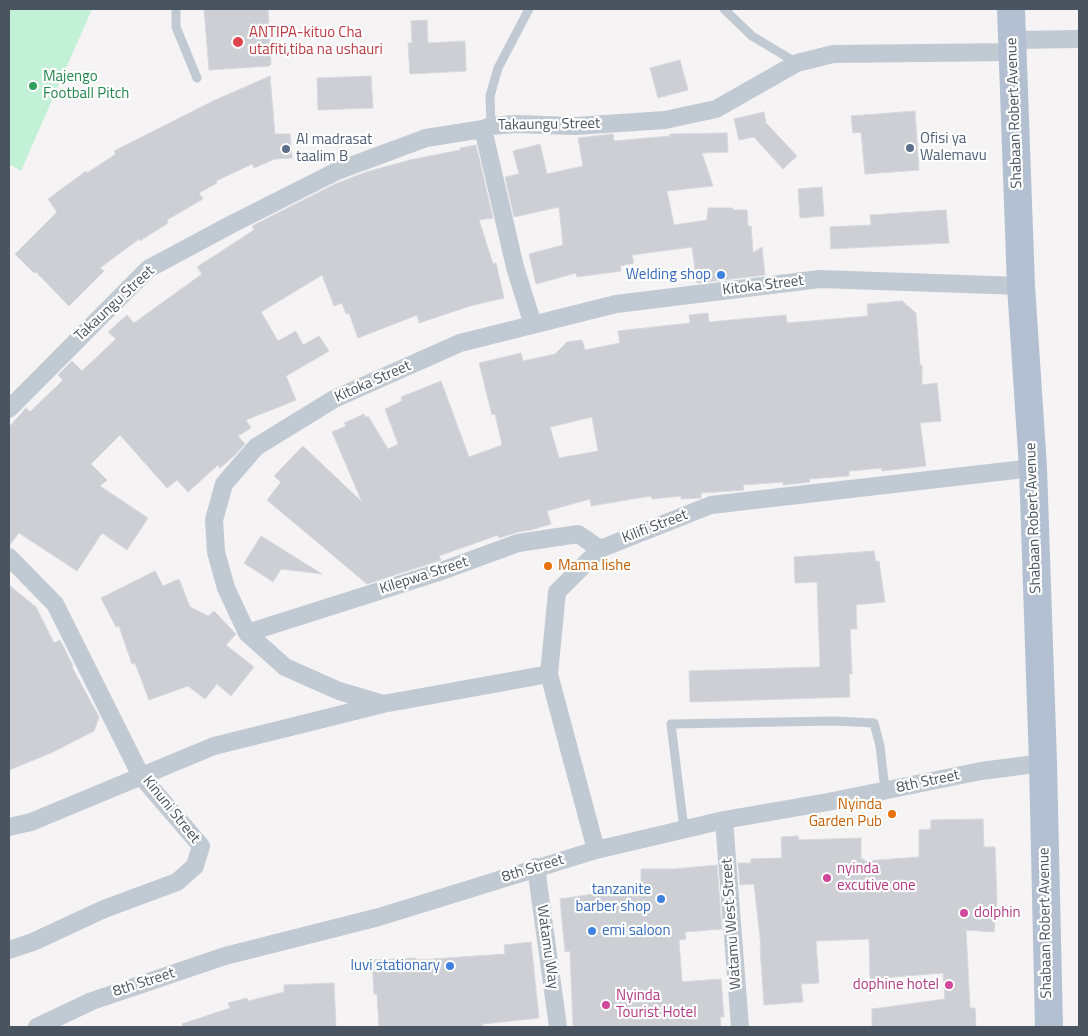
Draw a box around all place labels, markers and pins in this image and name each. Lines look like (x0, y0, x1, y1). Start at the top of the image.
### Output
place label: ANTIPA-kituo Cha utafiti,tiba na ushauri (249, 24, 383, 59)
marker: ANTIPA-kituo Cha utafiti,tiba na ushauri (231, 35, 245, 49)
place label: Majengo Football Pitch (43, 68, 129, 103)
marker: Majengo Football Pitch (27, 80, 39, 92)
place label: Ofisi ya Walemavu (920, 130, 987, 165)
place label: Al madrasat taalim B (296, 131, 372, 166)
marker: Ofisi ya Walemavu (904, 142, 916, 154)
marker: Al madrasat taalim B (280, 143, 292, 155)
place label: Welding shop (626, 266, 711, 284)
marker: Welding shop (715, 269, 727, 281)
place label: Mama lishe (558, 557, 631, 575)
marker: Mama lishe (542, 560, 554, 572)
place label: Nyinda Garden Pub (809, 796, 882, 831)
marker: Nyinda Garden Pub (886, 808, 898, 820)
place label: nyinda excutive one (837, 860, 916, 895)
marker: nyinda excutive one (821, 872, 833, 884)
place label: tanzanite barber shop (576, 881, 651, 916)
marker: tanzanite barber shop (655, 893, 667, 905)
place label: dolphin (974, 904, 1021, 922)
marker: dolphin (958, 907, 970, 919)
place label: emi saloon (602, 922, 671, 940)
marker: emi saloon (586, 925, 598, 937)
place label: luvi stationary (351, 957, 440, 975)
marker: luvi stationary (444, 960, 456, 972)
place label: dophine hotel (853, 976, 939, 994)
marker: dophine hotel (943, 979, 955, 991)
place label: Nyinda Tourist Hotel (616, 987, 697, 1022)
marker: Nyinda Tourist Hotel (600, 999, 612, 1011)

